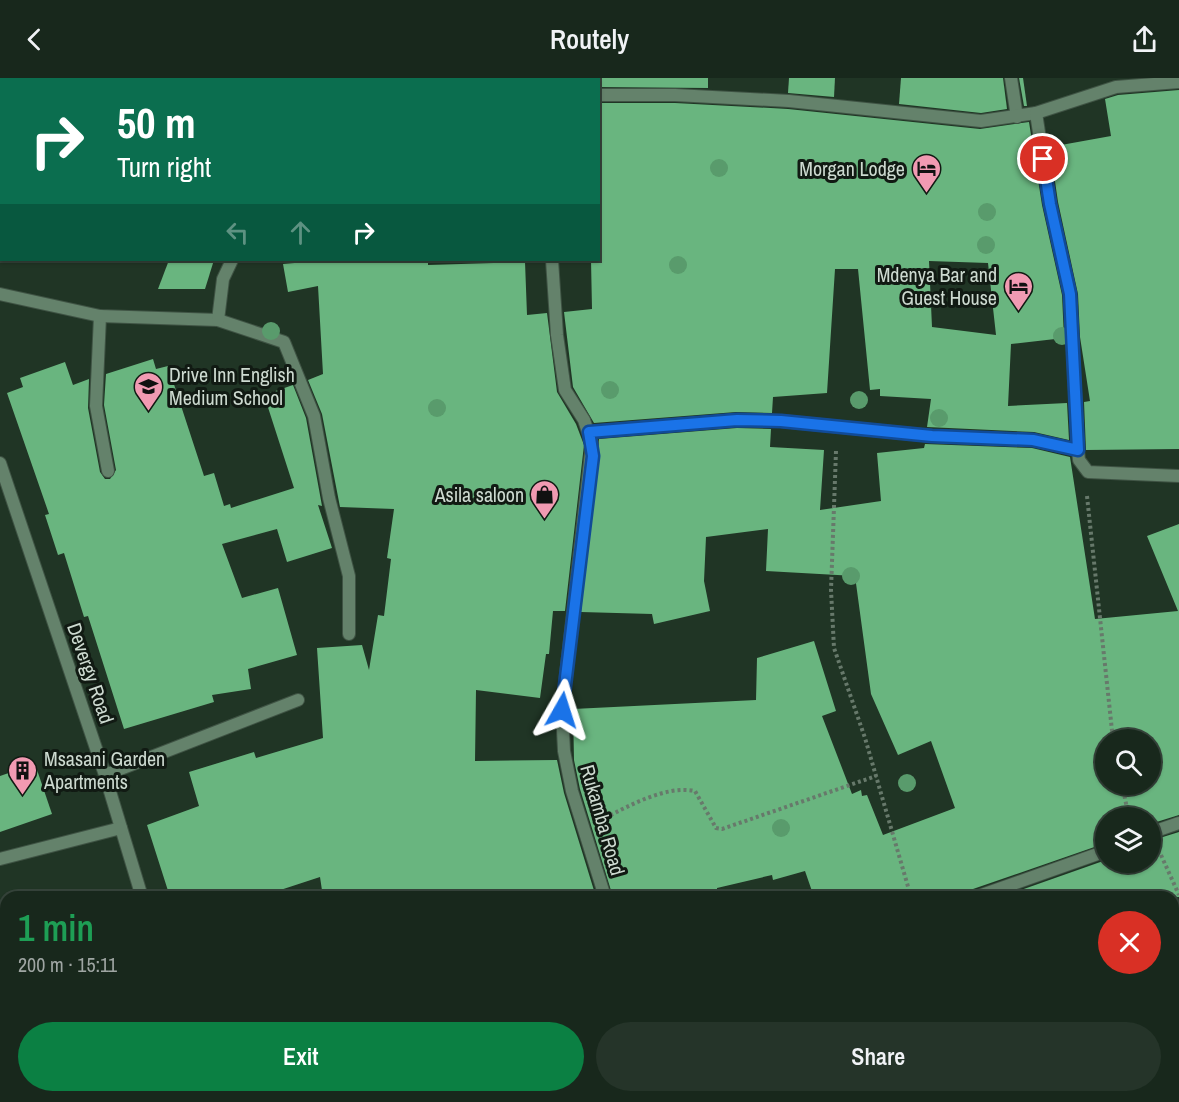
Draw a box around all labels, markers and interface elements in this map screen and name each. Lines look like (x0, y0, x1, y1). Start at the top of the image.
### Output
text: Routely (550, 21, 629, 57)
icon: back (18, 23, 51, 56)
icon: share (1128, 23, 1161, 56)
text: 50 m (117, 95, 196, 151)
icon: right (18, 102, 96, 180)
pin (1017, 133, 1068, 184)
icon: arrive (1026, 142, 1059, 175)
text: Turn right (117, 149, 211, 185)
hotel icon: Morgan Lodge (910, 152, 942, 194)
place label: Morgan Lodge (799, 155, 905, 182)
icon: left (221, 216, 254, 249)
icon: ahead (284, 216, 317, 249)
icon: right (347, 216, 380, 249)
place label: Mdenya Bar and Guest House (877, 261, 997, 311)
hotel icon: Mdenya Bar and Guest House (1002, 270, 1034, 312)
place label: Drive Inn English Medium School (169, 361, 295, 411)
school or university icon: Drive Inn English Medium School (132, 370, 164, 412)
shop icon: Asila saloon (529, 478, 561, 520)
place label: Asila saloon (434, 481, 524, 508)
street label: Devergy Road (61, 619, 121, 727)
position arrow (530, 678, 594, 742)
map controls (1095, 729, 1161, 873)
button: search (1095, 729, 1161, 795)
place label: Msasani Garden Apartments (43, 745, 165, 795)
building icon: Msasani Garden Apartments (7, 754, 39, 796)
street label: Rukamba Road (574, 762, 632, 878)
button: layers (1095, 807, 1161, 873)
text: 1 min (18, 904, 94, 952)
button: close (1098, 911, 1161, 974)
text: 200 m · 15:11 (18, 951, 117, 978)
button: Exit (18, 1022, 584, 1091)
button: Share (596, 1022, 1161, 1091)

